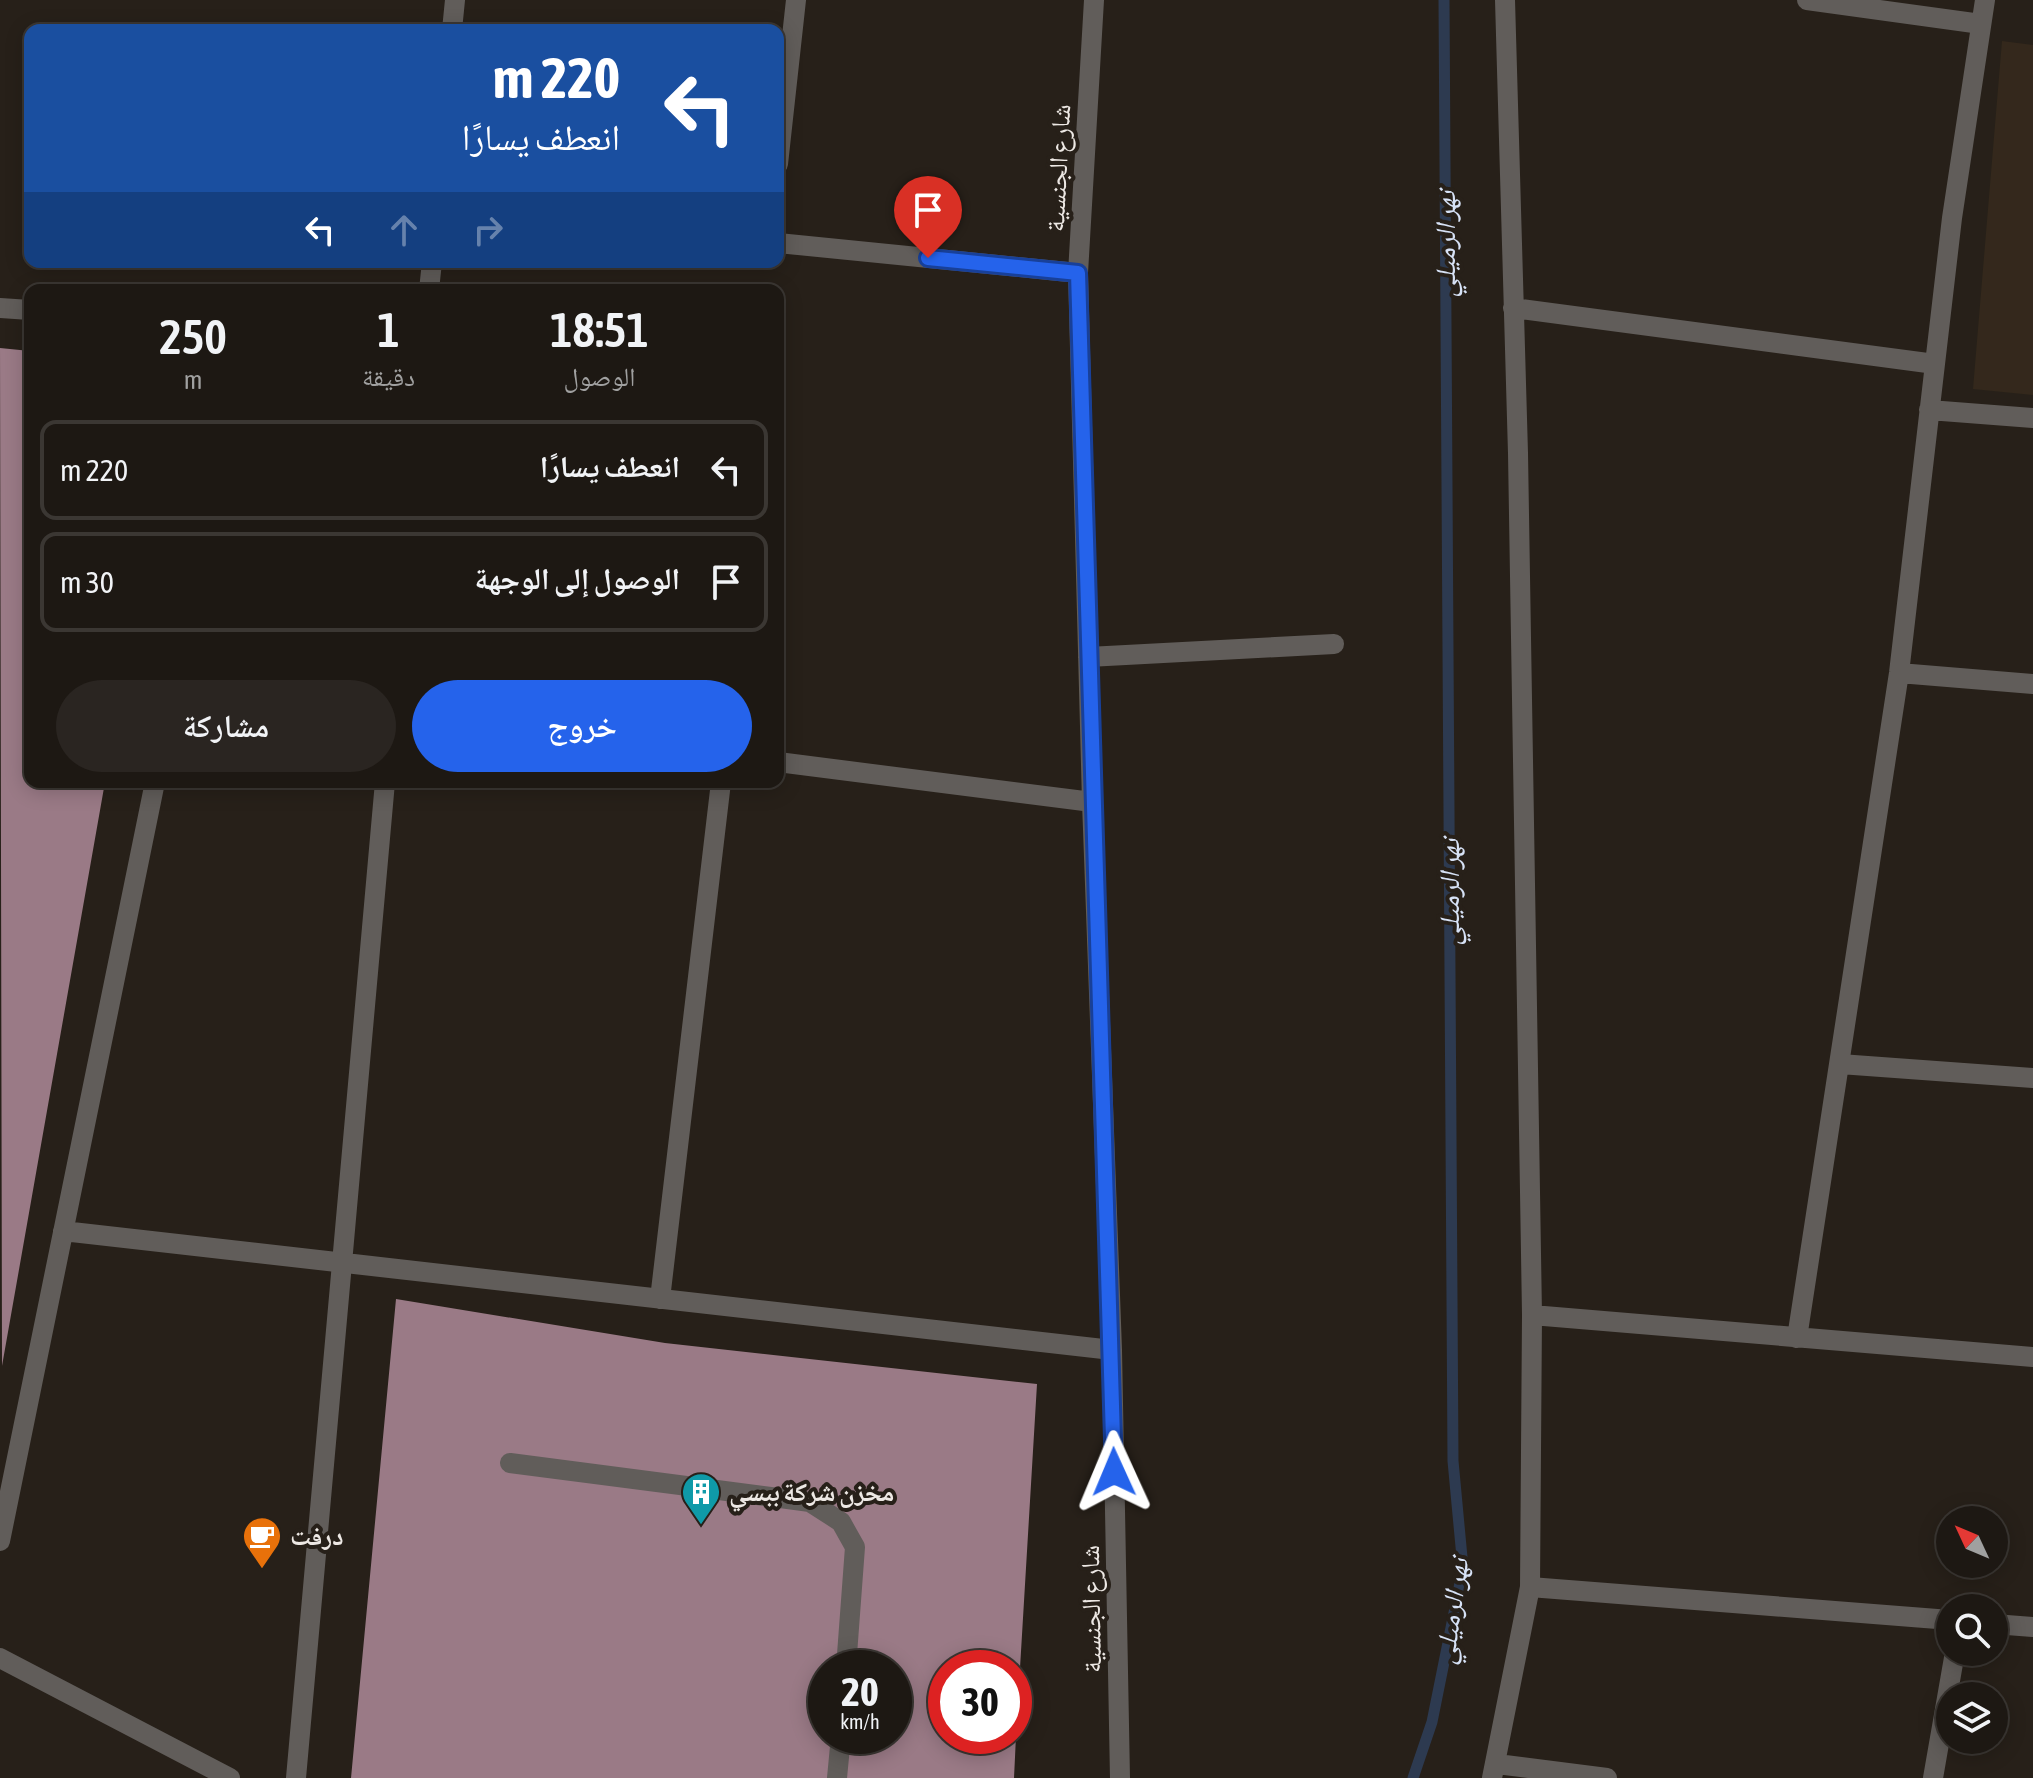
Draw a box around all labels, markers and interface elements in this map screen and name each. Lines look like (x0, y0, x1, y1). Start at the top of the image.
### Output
text: 220 m (493, 46, 620, 110)
icon: left (648, 56, 752, 160)
street label: شارع الجنسية (1040, 103, 1077, 233)
text: انعطف يسارًا (462, 116, 620, 158)
pin (894, 176, 962, 258)
water label: نهر الرميلي (1429, 187, 1468, 297)
icon: arrive (906, 188, 950, 232)
icon: left (298, 208, 342, 252)
icon: ahead (382, 208, 426, 252)
icon: right (466, 208, 510, 252)
text: 1 (377, 302, 400, 357)
text: 18:51 (550, 302, 649, 357)
text: 250 (159, 309, 227, 364)
text: دقيقة (362, 362, 415, 392)
text: الوصول (563, 362, 635, 392)
text: m (184, 365, 202, 395)
icon: left (704, 448, 748, 492)
text: انعطف يسارًا (540, 449, 680, 483)
text: 220 m (60, 453, 128, 487)
icon: arrive (704, 560, 748, 604)
text: الوصول إلى الوجهة (475, 561, 680, 595)
text: 30 m (60, 565, 114, 599)
button: مشاركة (56, 680, 396, 772)
button: خروج (412, 680, 752, 772)
water label: نهر الرميلي (1433, 835, 1472, 945)
position arrow (1072, 1430, 1156, 1514)
building icon: مخزن شركة ببسي (680, 1471, 722, 1526)
place label: مخزن شركة ببسي (729, 1477, 894, 1512)
north arrow (1936, 1506, 2008, 1578)
map controls (1936, 1506, 2008, 1754)
cafe icon: درفت (241, 1515, 283, 1570)
place label: درفت (290, 1521, 343, 1551)
street label: شارع الجنسية (1075, 1545, 1108, 1673)
water label: نهر الرميلي (1428, 1552, 1482, 1667)
button: search (1936, 1594, 2008, 1666)
speed limit sign: 30 (928, 1650, 1032, 1754)
text: 20 (841, 1669, 879, 1714)
button: layers (1936, 1682, 2008, 1754)
text: km/h (840, 1710, 880, 1733)

